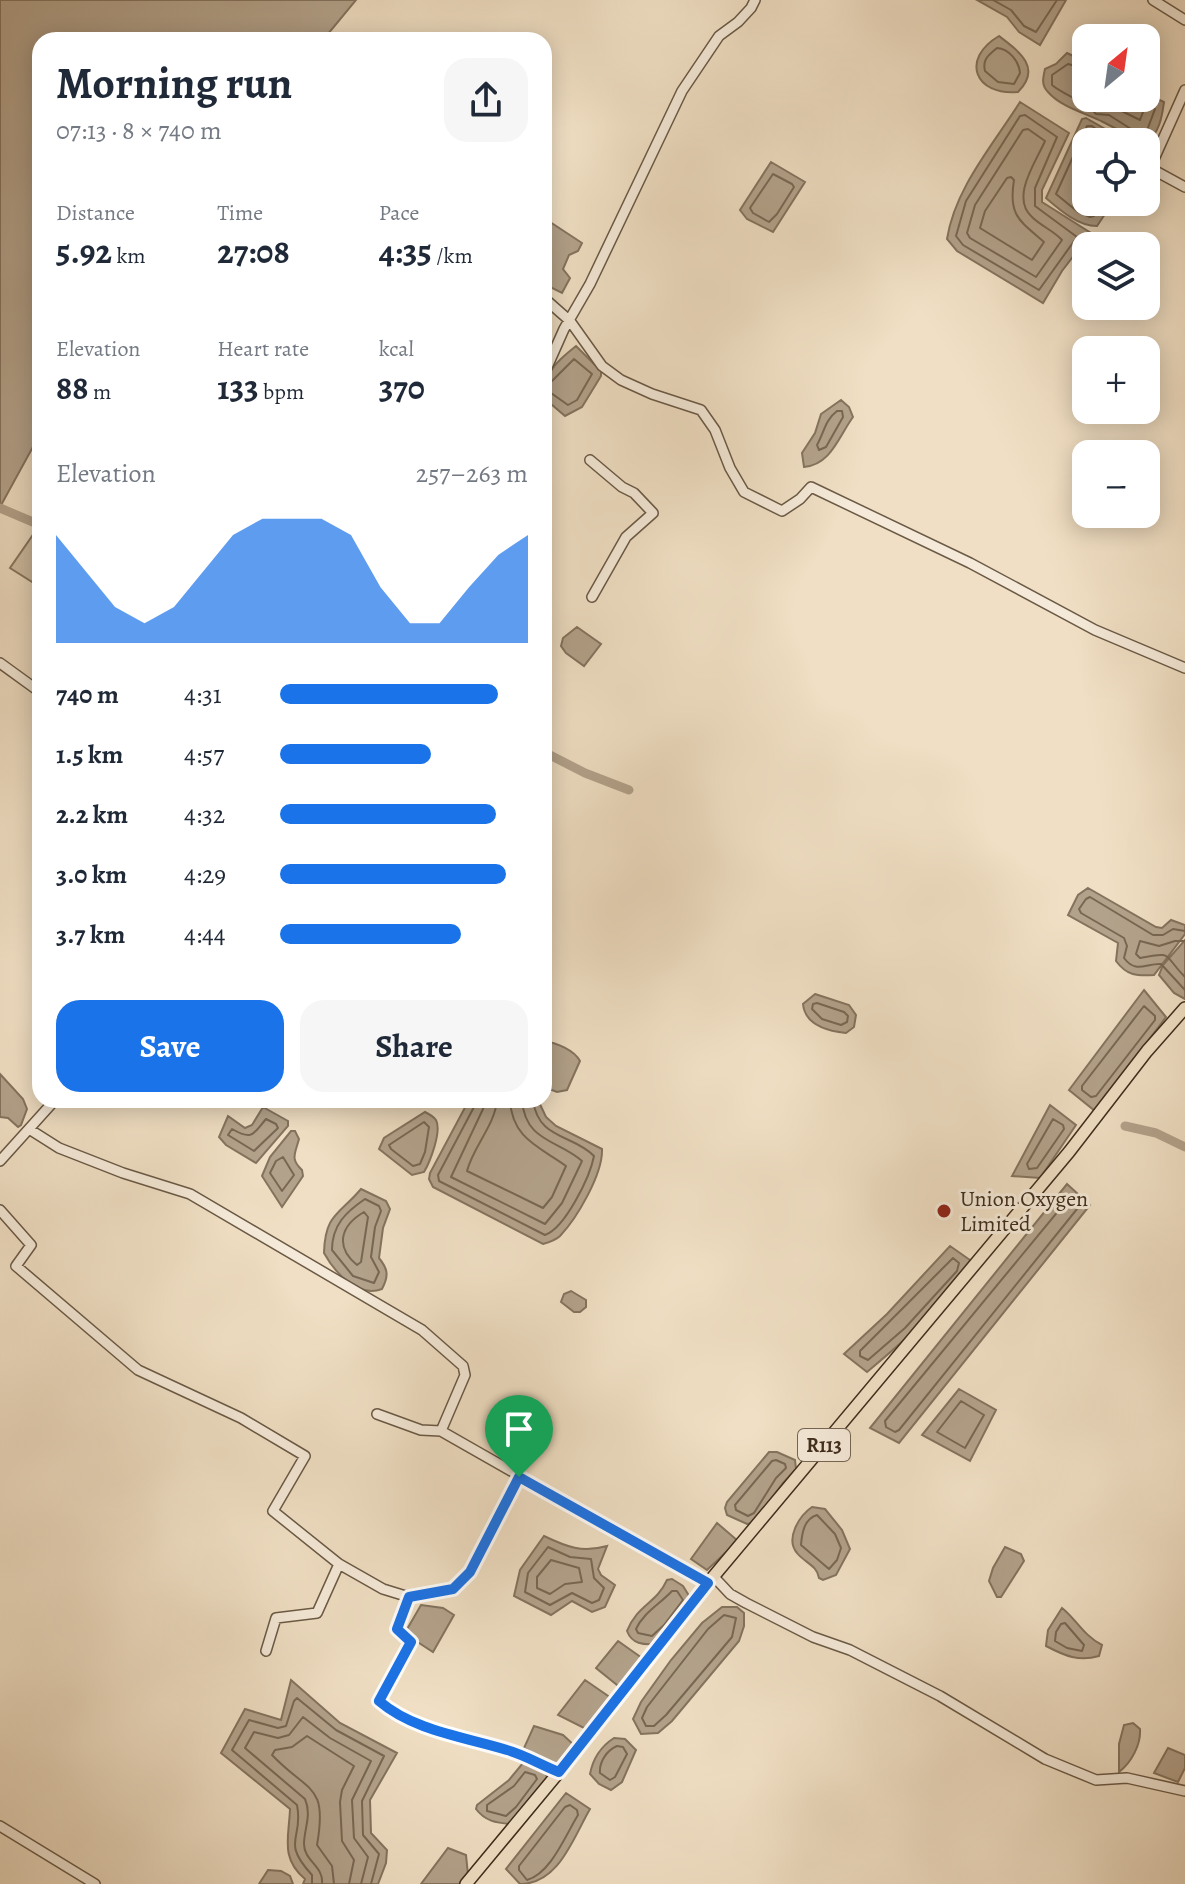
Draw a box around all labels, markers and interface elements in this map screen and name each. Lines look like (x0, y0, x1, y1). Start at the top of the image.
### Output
north arrow (1072, 24, 1160, 112)
map controls (1072, 24, 1160, 528)
text: Morning run (56, 53, 292, 113)
button: share (444, 58, 528, 142)
text: 07:13 · 8 × 740 m (56, 113, 222, 148)
button: locate (1072, 128, 1160, 216)
text: Distance (56, 198, 135, 228)
text: Time (217, 198, 263, 228)
text: Pace (379, 198, 419, 228)
text: 5.92 (56, 228, 112, 275)
text: 27:08 (217, 228, 290, 275)
text: 4:35 (379, 228, 432, 275)
button: layers (1072, 232, 1160, 320)
text: km (112, 241, 146, 271)
text: /km (432, 241, 473, 271)
text: Elevation (56, 334, 140, 364)
text: Heart rate (217, 334, 309, 364)
text: kcal (379, 334, 414, 364)
button: + (1072, 336, 1160, 424)
text: 88 (56, 364, 89, 411)
text: 133 (217, 364, 259, 411)
text: 370 (379, 364, 425, 411)
text: m (89, 377, 111, 407)
text: bpm (259, 377, 304, 407)
button: − (1072, 440, 1160, 528)
text: Elevation (56, 456, 156, 491)
text: 257–263 m (416, 456, 528, 491)
text: 740 m (56, 677, 119, 712)
text: 4:31 (184, 677, 222, 712)
text: 1.5 km (56, 737, 123, 772)
text: 4:57 (184, 737, 224, 772)
text: 2.2 km (56, 797, 128, 832)
text: 4:32 (184, 797, 225, 832)
text: 3.0 km (56, 857, 127, 892)
text: 4:29 (184, 857, 226, 892)
text: 3.7 km (56, 917, 125, 952)
text: 4:44 (184, 917, 226, 952)
button: Save (56, 1000, 284, 1092)
button: Share (300, 1000, 528, 1092)
place label: Union Oxygen Limited (960, 1184, 1088, 1239)
marker: Union Oxygen Limited (935, 1202, 953, 1220)
pin (485, 1395, 553, 1477)
icon: arrive (497, 1407, 541, 1451)
road number: R113 (798, 1429, 850, 1461)

